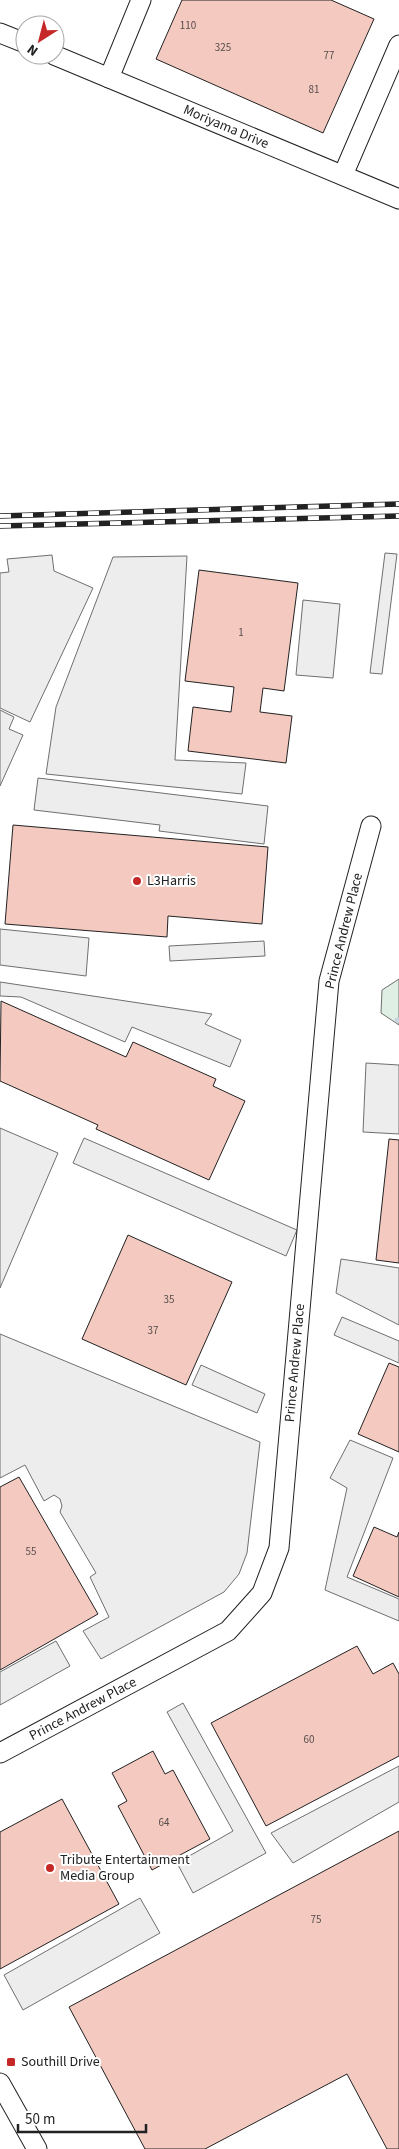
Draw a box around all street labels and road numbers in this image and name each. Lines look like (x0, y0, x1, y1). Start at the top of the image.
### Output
street label: Moriyama Drive (180, 100, 272, 154)
street label: Prince Andrew Place (320, 871, 368, 991)
street label: Prince Andrew Place (280, 1303, 310, 1423)
street label: Prince Andrew Place (26, 1672, 140, 1746)

